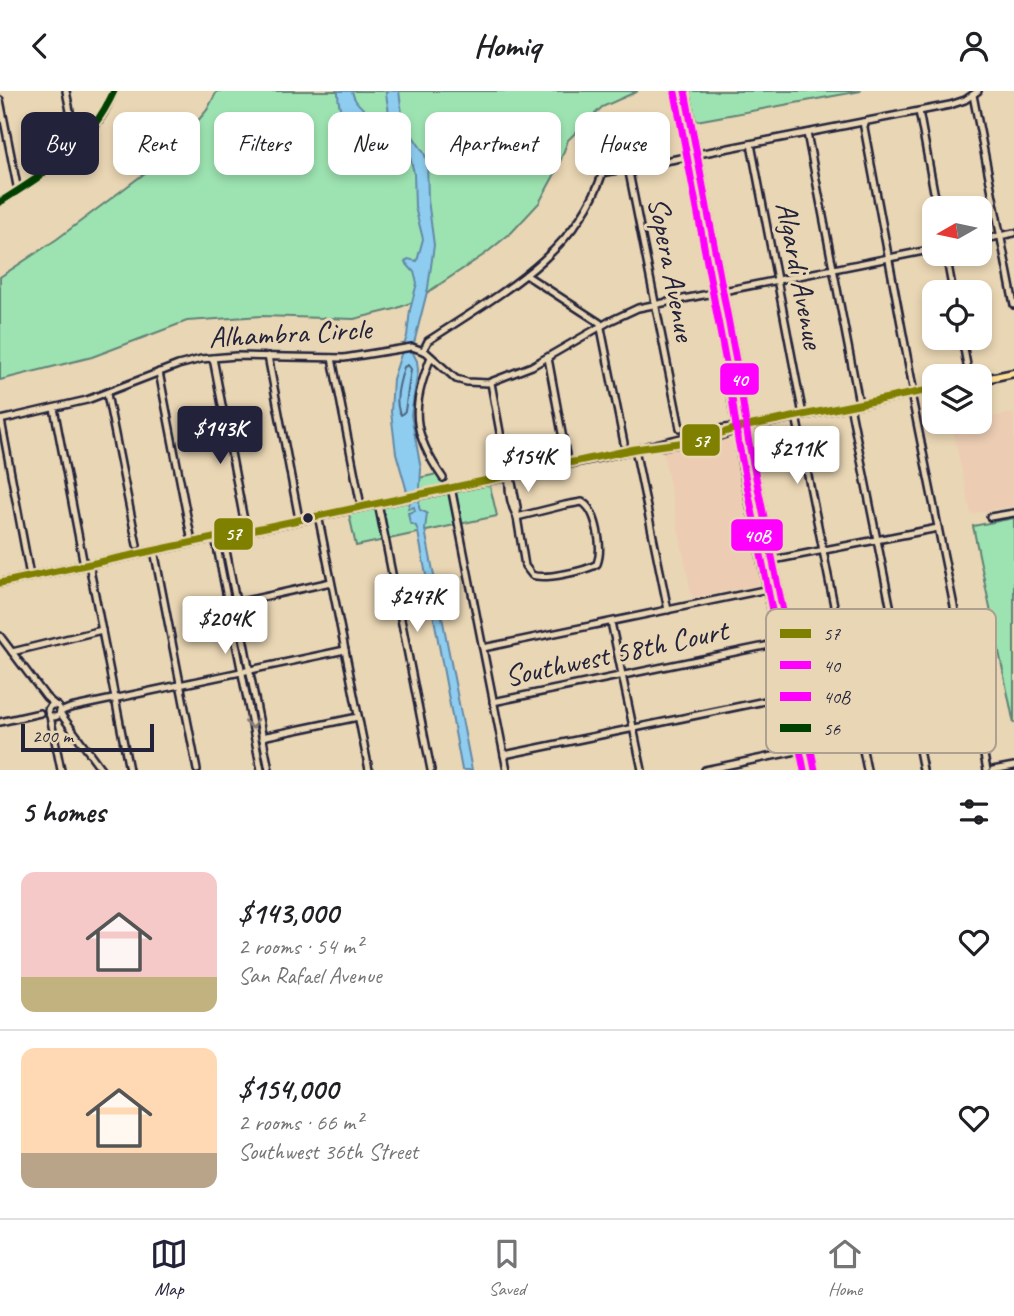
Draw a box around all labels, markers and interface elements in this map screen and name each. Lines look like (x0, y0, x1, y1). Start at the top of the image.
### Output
text: Homiq (474, 25, 540, 66)
icon: back (21, 27, 59, 65)
icon: person (955, 27, 993, 65)
chip: Buy (21, 112, 99, 175)
chip: Rent (113, 112, 200, 175)
chip: Filters (214, 112, 314, 175)
chip: New (328, 112, 411, 175)
chip: Apartment (425, 112, 561, 175)
chip: House (575, 112, 670, 175)
street label: Sopera Avenue (639, 194, 705, 346)
north arrow (922, 196, 992, 266)
map controls (922, 196, 992, 434)
street label: Algardi Avenue (767, 199, 833, 354)
button: locate (922, 280, 992, 350)
street label: Alhambra Circle (208, 310, 375, 356)
line badge: 40 (719, 362, 760, 396)
button: layers (922, 364, 992, 434)
text: 40 (730, 368, 750, 392)
pin: $143K (171, 407, 269, 466)
text: $143K (193, 414, 247, 443)
line badge: 57 (681, 423, 721, 457)
pin: $211K (748, 427, 846, 486)
text: 57 (693, 429, 712, 453)
text: $211K (770, 434, 824, 463)
pin: $154K (479, 435, 577, 494)
text: $154K (502, 442, 554, 471)
unlabelled marker (301, 511, 315, 525)
line badge: 57 (213, 517, 254, 551)
line badge: 40B (730, 518, 784, 552)
text: 57 (225, 522, 244, 546)
text: 40B (743, 524, 773, 548)
pin: $247K (368, 575, 466, 634)
text: $247K (391, 582, 444, 611)
pin: $204K (176, 596, 274, 656)
text: $204K (198, 604, 252, 633)
legend (766, 609, 996, 753)
street label: Southwest 58th Court (501, 610, 734, 695)
text: 57 (823, 622, 842, 646)
text: 40 (823, 654, 842, 678)
text: 40B (823, 685, 851, 709)
text: 56 (823, 717, 842, 741)
one-way arrow (243, 718, 258, 730)
scale bar (21, 721, 154, 753)
text: 200 m (32, 724, 73, 748)
text: 5 homes (21, 793, 105, 831)
icon: filters (955, 793, 993, 831)
text: $143,000 (238, 894, 338, 932)
icon: home (77, 900, 161, 984)
icon: heart (955, 923, 993, 961)
text: 2 rooms · 54 m² (238, 932, 362, 961)
text: San Rafael Avenue (238, 961, 382, 990)
text: $154,000 (238, 1070, 338, 1108)
icon: home (77, 1076, 161, 1160)
icon: heart (955, 1099, 993, 1137)
text: 2 rooms · 66 m² (238, 1108, 362, 1137)
text: Southwest 36th Street (238, 1137, 418, 1166)
tab: Map (150, 1235, 188, 1301)
tab: Saved (488, 1235, 526, 1301)
tab: Home (826, 1235, 864, 1301)

